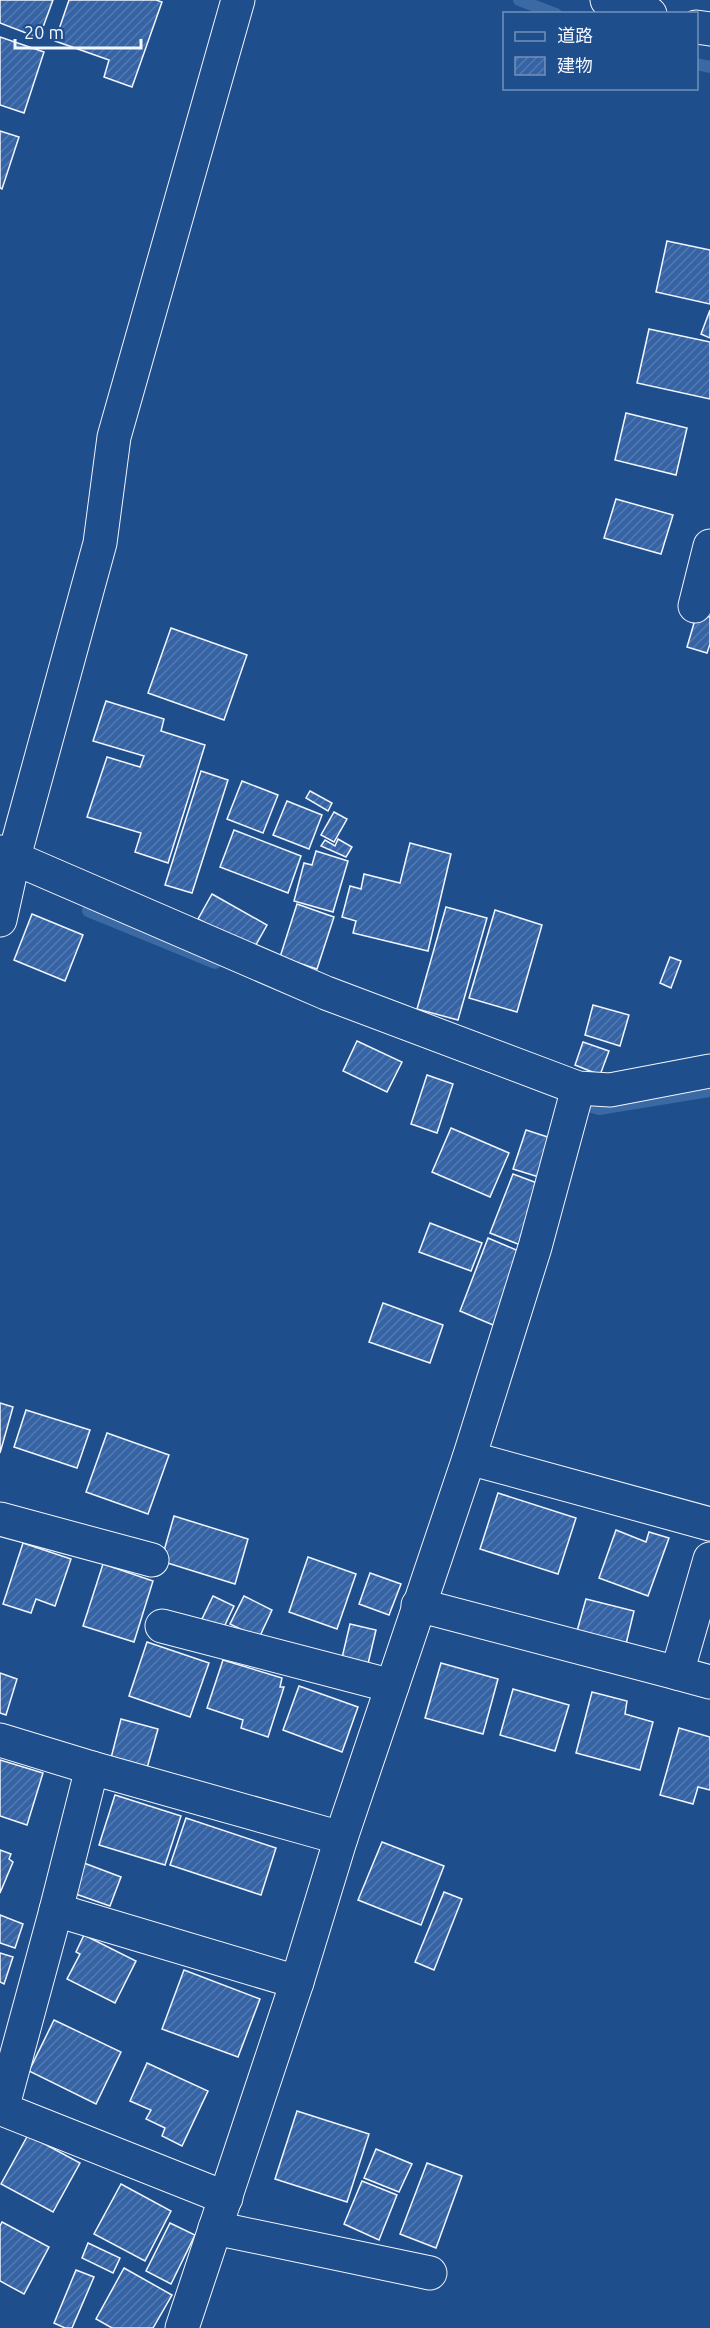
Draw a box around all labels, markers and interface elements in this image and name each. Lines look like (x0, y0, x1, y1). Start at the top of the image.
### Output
scale bar (15, 12, 141, 50)
legend (503, 12, 698, 90)
text: 20 m (24, 22, 64, 42)
text: 道路 (557, 25, 593, 45)
text: 建物 (557, 55, 593, 75)

